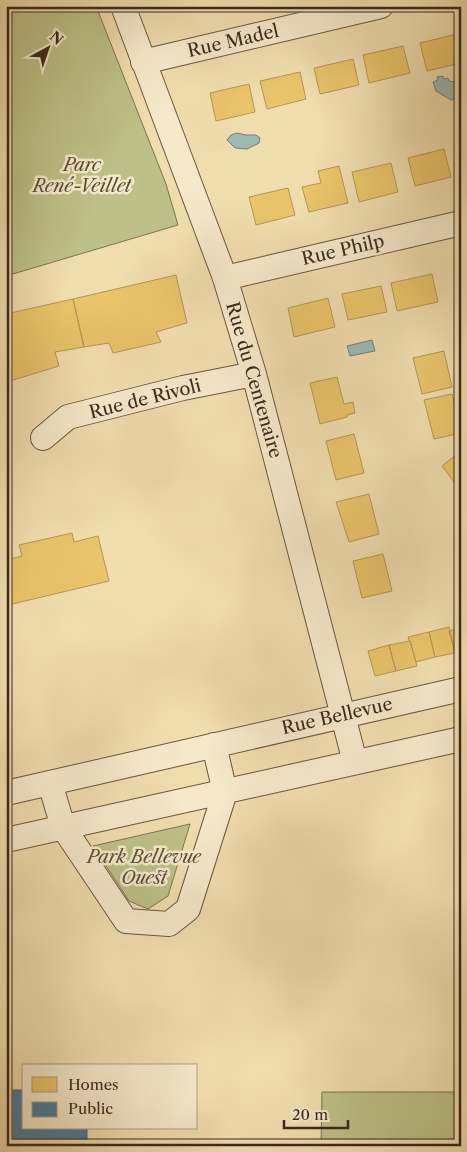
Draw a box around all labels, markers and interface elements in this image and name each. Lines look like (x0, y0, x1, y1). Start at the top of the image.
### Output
street label: Rue Madel (185, 20, 281, 62)
north arrow (22, 22, 72, 72)
text: N (46, 27, 67, 49)
park label: Parc René-Veillet (31, 154, 133, 197)
street label: Rue Philp (299, 230, 387, 270)
street label: Rue du Centenaire (221, 299, 287, 461)
street label: Rue de Rivoli (87, 374, 204, 424)
street label: Rue Bellevue (279, 693, 395, 739)
park label: Park Bellevue Ouest (85, 846, 202, 889)
legend (22, 1064, 198, 1130)
text: Homes (68, 1075, 119, 1094)
scale bar (284, 1097, 348, 1129)
text: Public (68, 1099, 113, 1118)
text: 20 m (292, 1105, 328, 1124)

